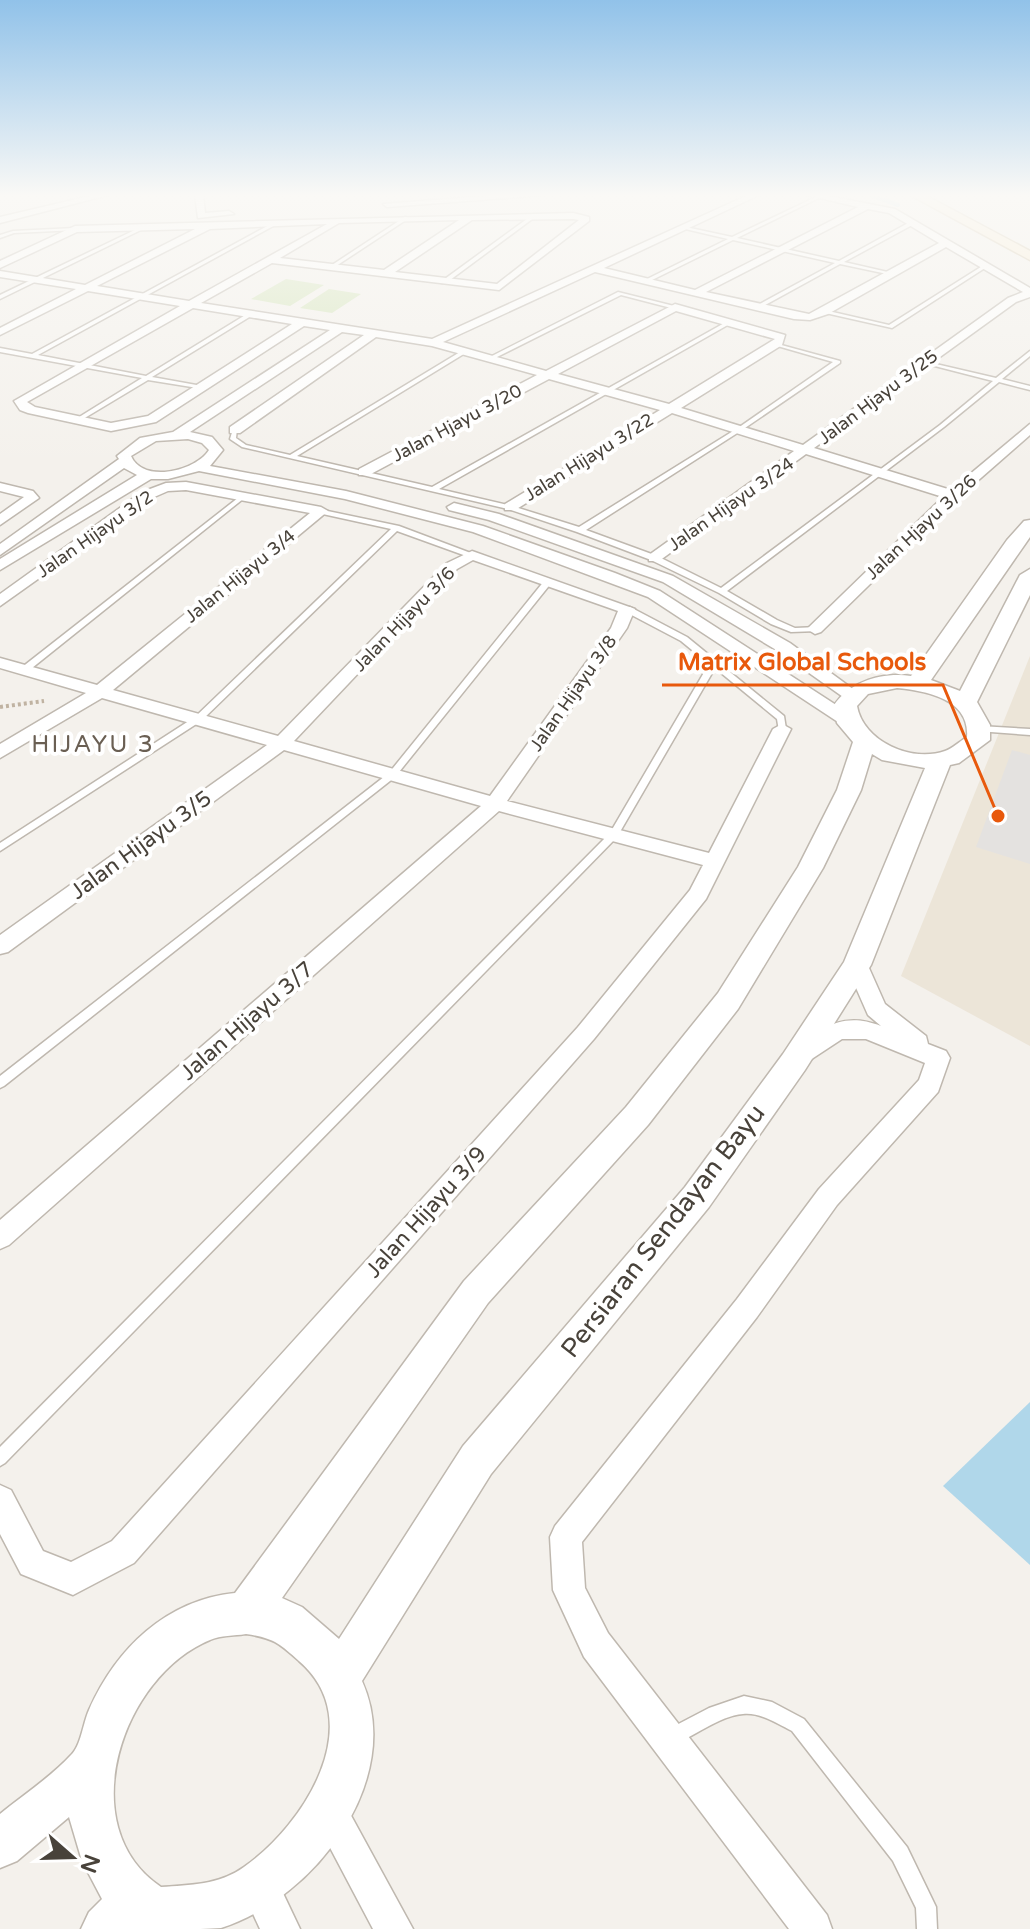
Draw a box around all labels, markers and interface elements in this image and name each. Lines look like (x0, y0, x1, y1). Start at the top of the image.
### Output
street label: Jalan Hjayu 3/25 (814, 345, 942, 449)
street label: Jalan Hjayu 3/20 (388, 380, 526, 466)
street label: Jalan Hijayu 3/22 (520, 408, 658, 506)
street label: Jalan Hijayu 3/24 (664, 452, 798, 556)
street label: Jalan Hjayu 3/26 (861, 470, 981, 584)
street label: Jalan Hijayu 3/2 (33, 486, 157, 582)
street label: Jalan Hijayu 3/4 (180, 525, 300, 627)
street label: Jalan Hijayu 3/6 (348, 562, 460, 676)
street label: Jalan Hijayu 3/8 (525, 631, 621, 755)
callout: Matrix Global Schools (662, 637, 943, 685)
text: Matrix Global Schools (678, 648, 926, 677)
district label: HIJAYU 3 (31, 730, 155, 759)
street label: Jalan Hijayu 3/5 (66, 785, 216, 905)
street label: Jalan Hijayu 3/7 (175, 956, 319, 1086)
street label: Persiaran Sendayan Bayu (554, 1098, 772, 1364)
street label: Jalan Hijayu 3/9 (360, 1141, 492, 1283)
north arrow (32, 1817, 112, 1897)
text: N (75, 1851, 105, 1876)

